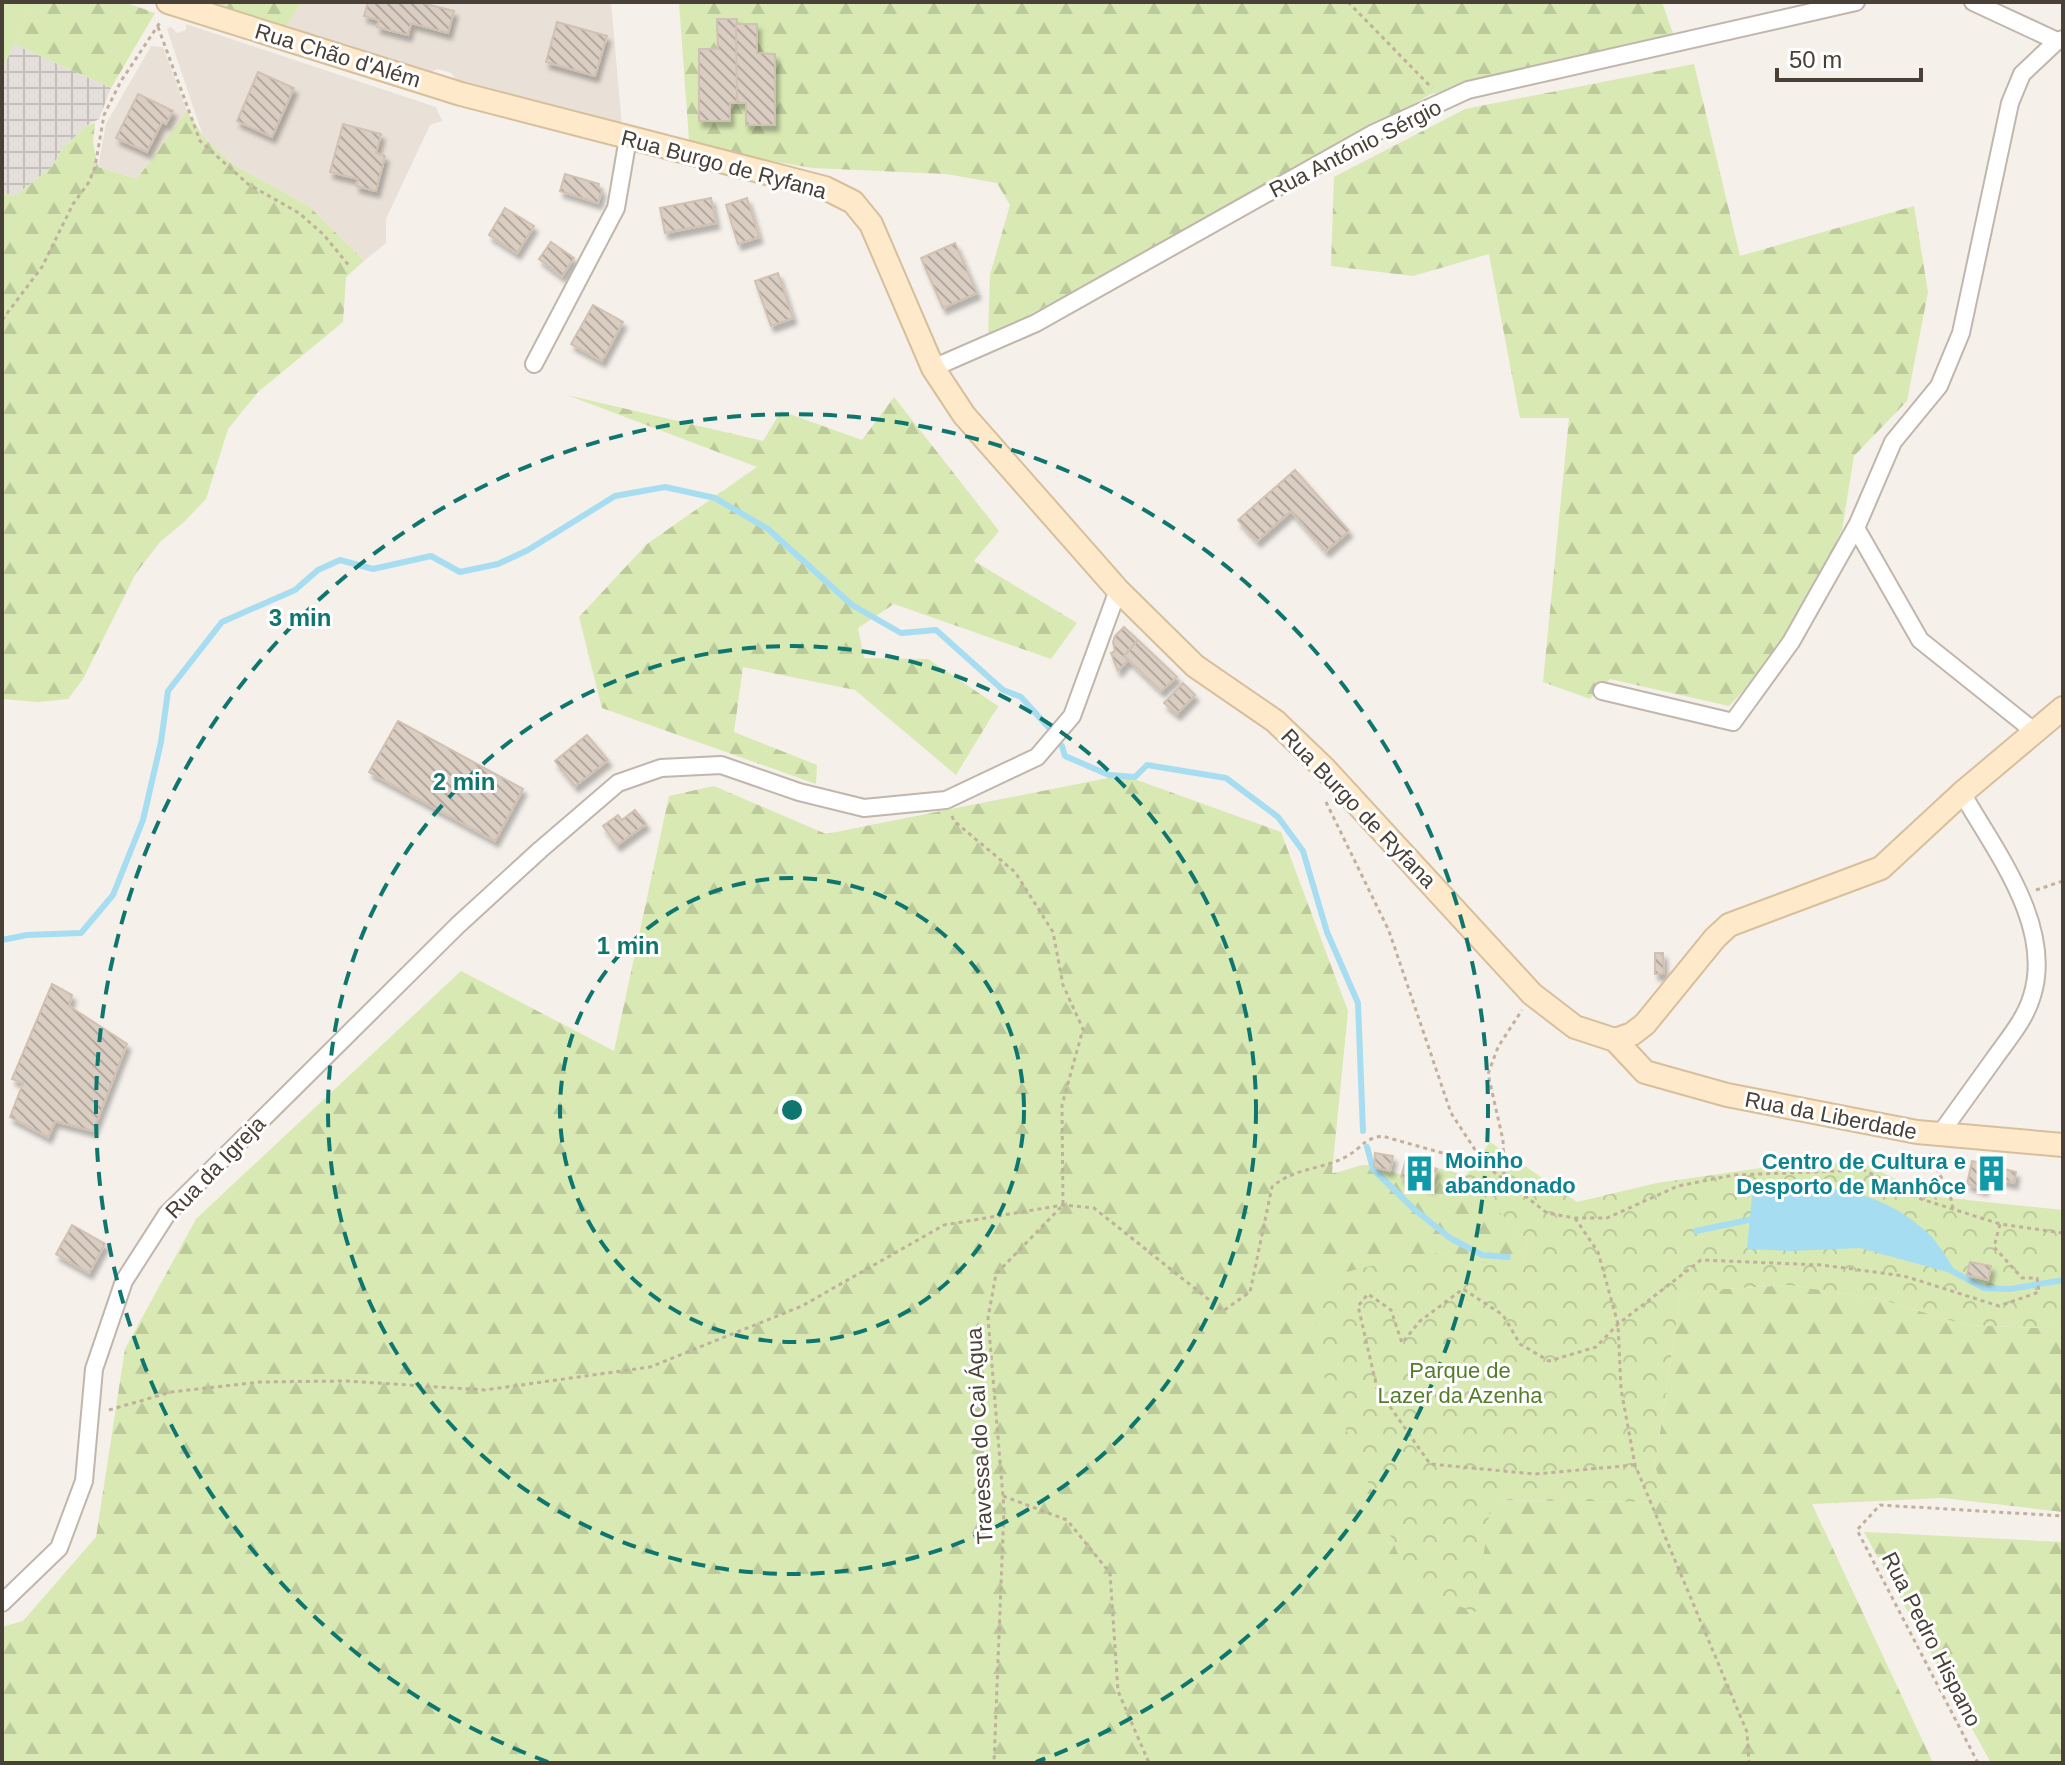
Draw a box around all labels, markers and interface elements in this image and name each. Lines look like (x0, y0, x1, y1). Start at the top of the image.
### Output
street label: Rua Chão d'Além (252, 18, 424, 93)
scale bar (1777, 32, 1921, 82)
text: 50 m (1789, 46, 1842, 73)
street label: Rua António Sérgio (1265, 94, 1445, 203)
street label: Rua Burgo de Ryfana (618, 125, 830, 204)
text: 3 min (269, 604, 331, 631)
street label: Rua Burgo de Ryfana (1276, 724, 1442, 894)
text: 2 min (433, 768, 495, 795)
text: 1 min (597, 932, 659, 959)
street label: Rua da Liberdade (1743, 1087, 1919, 1144)
centre of rings (778, 1096, 806, 1124)
street label: Rua da Igreja (160, 1111, 271, 1224)
place label: Moinho abandonado (1445, 1148, 1576, 1198)
place label: Centro de Cultura e Desporto de Manhôce (1736, 1149, 1966, 1199)
building icon: Moinho abandonado (1400, 1154, 1438, 1192)
building icon: Centro de Cultura e Desporto de Manhôce (1973, 1155, 2011, 1193)
street label: Travessa do Cai Água (961, 1326, 998, 1545)
park label: Parque de Lazer da Azenha (1377, 1358, 1543, 1408)
street label: Rua Pedro Hispano (1877, 1548, 1986, 1730)

